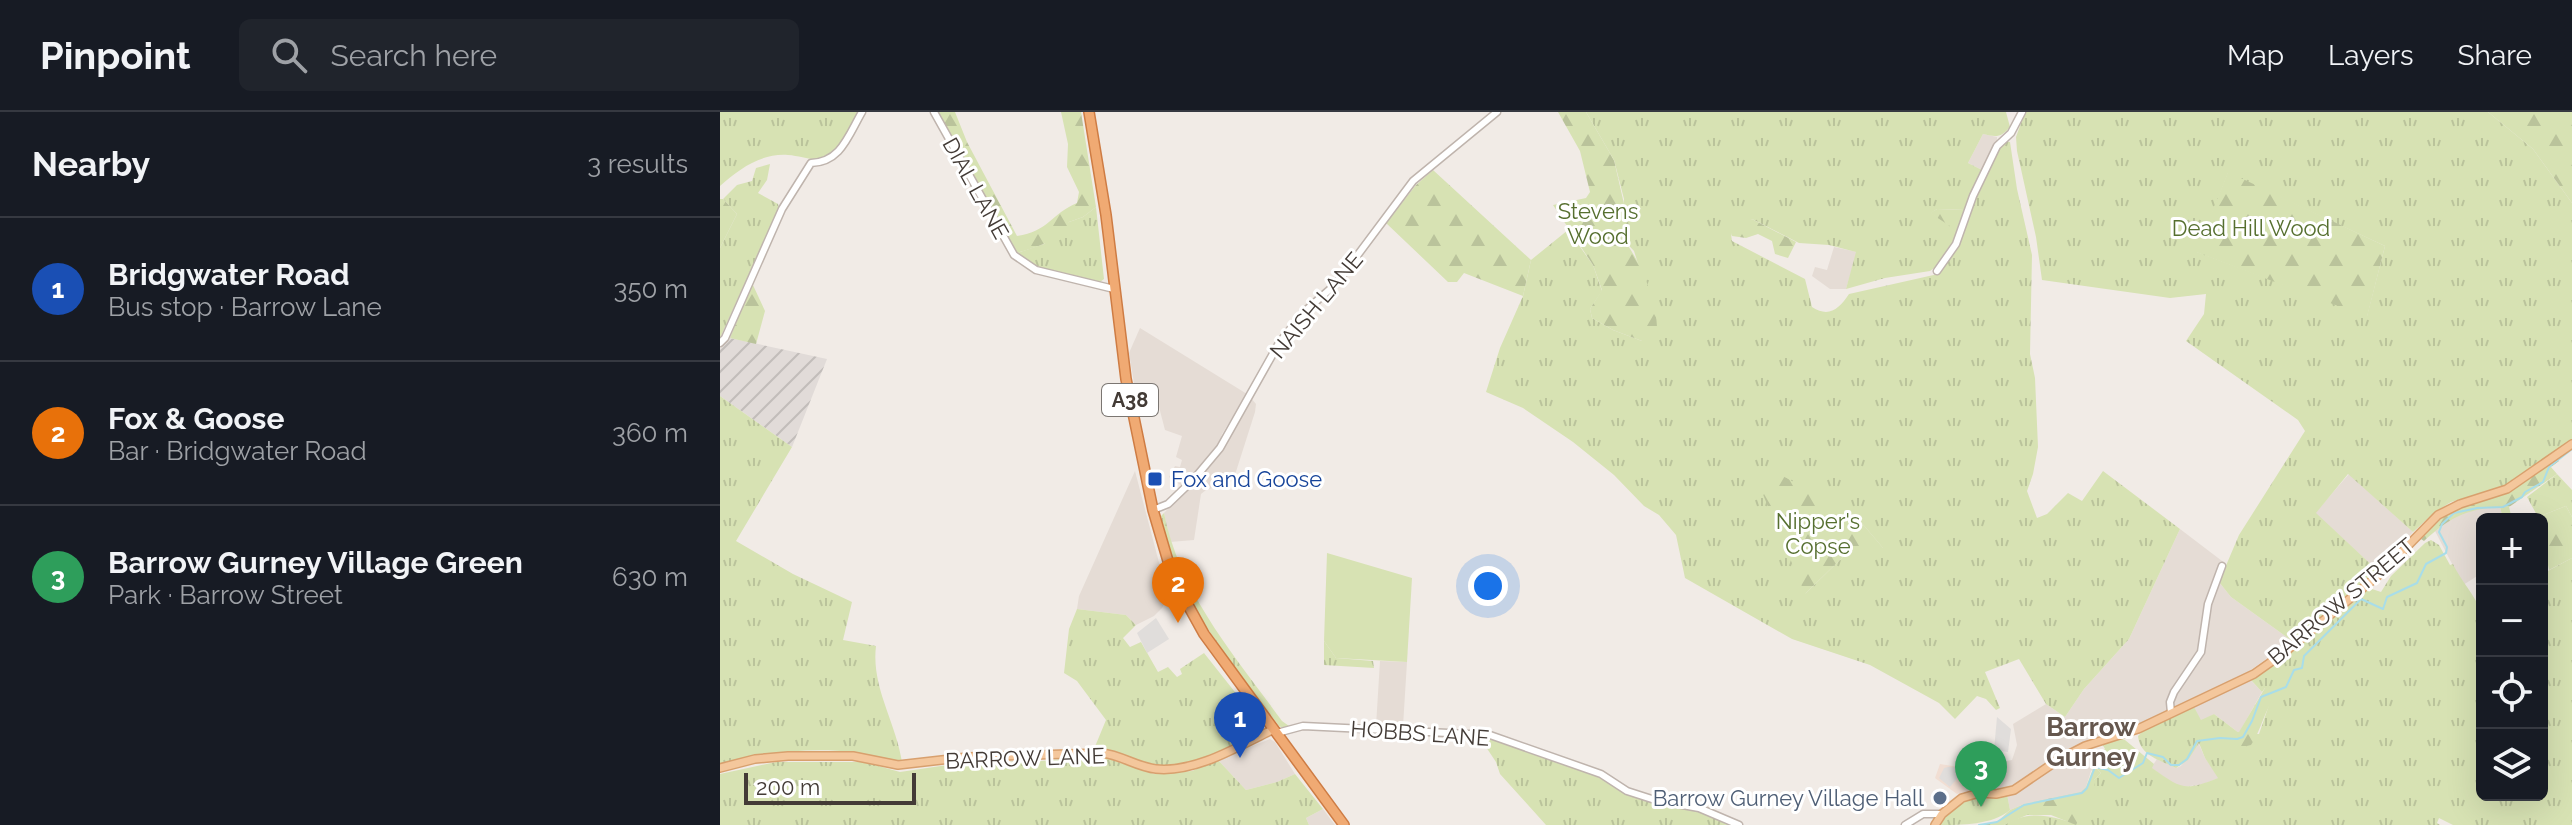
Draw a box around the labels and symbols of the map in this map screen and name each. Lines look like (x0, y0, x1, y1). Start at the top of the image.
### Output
street label: DIAL LANE (937, 133, 1015, 243)
park label: Stevens Wood (1558, 198, 1638, 249)
park label: Dead Hill Wood (2172, 215, 2330, 241)
street label: NAISH LANE (1264, 247, 1368, 363)
road number: A38 (1102, 384, 1158, 416)
place label: Fox and Goose (1171, 466, 1322, 492)
marker: Fox and Goose (1146, 470, 1164, 488)
park label: Nipper's Copse (1776, 508, 1860, 559)
street label: BARROW STREET (2263, 532, 2420, 670)
pin: 2 (1152, 557, 1204, 623)
your location (1468, 566, 1508, 606)
pin: 1 (1214, 692, 1266, 758)
district label: Barrow Gurney (2046, 712, 2136, 772)
street label: HOBBS LANE (1350, 715, 1490, 751)
pin: 3 (1955, 741, 2007, 807)
street label: BARROW LANE (945, 742, 1105, 774)
scale bar (744, 769, 916, 805)
place label: Barrow Gurney Village Hall (1653, 785, 1924, 811)
marker: Barrow Gurney Village Hall (1931, 789, 1949, 807)

